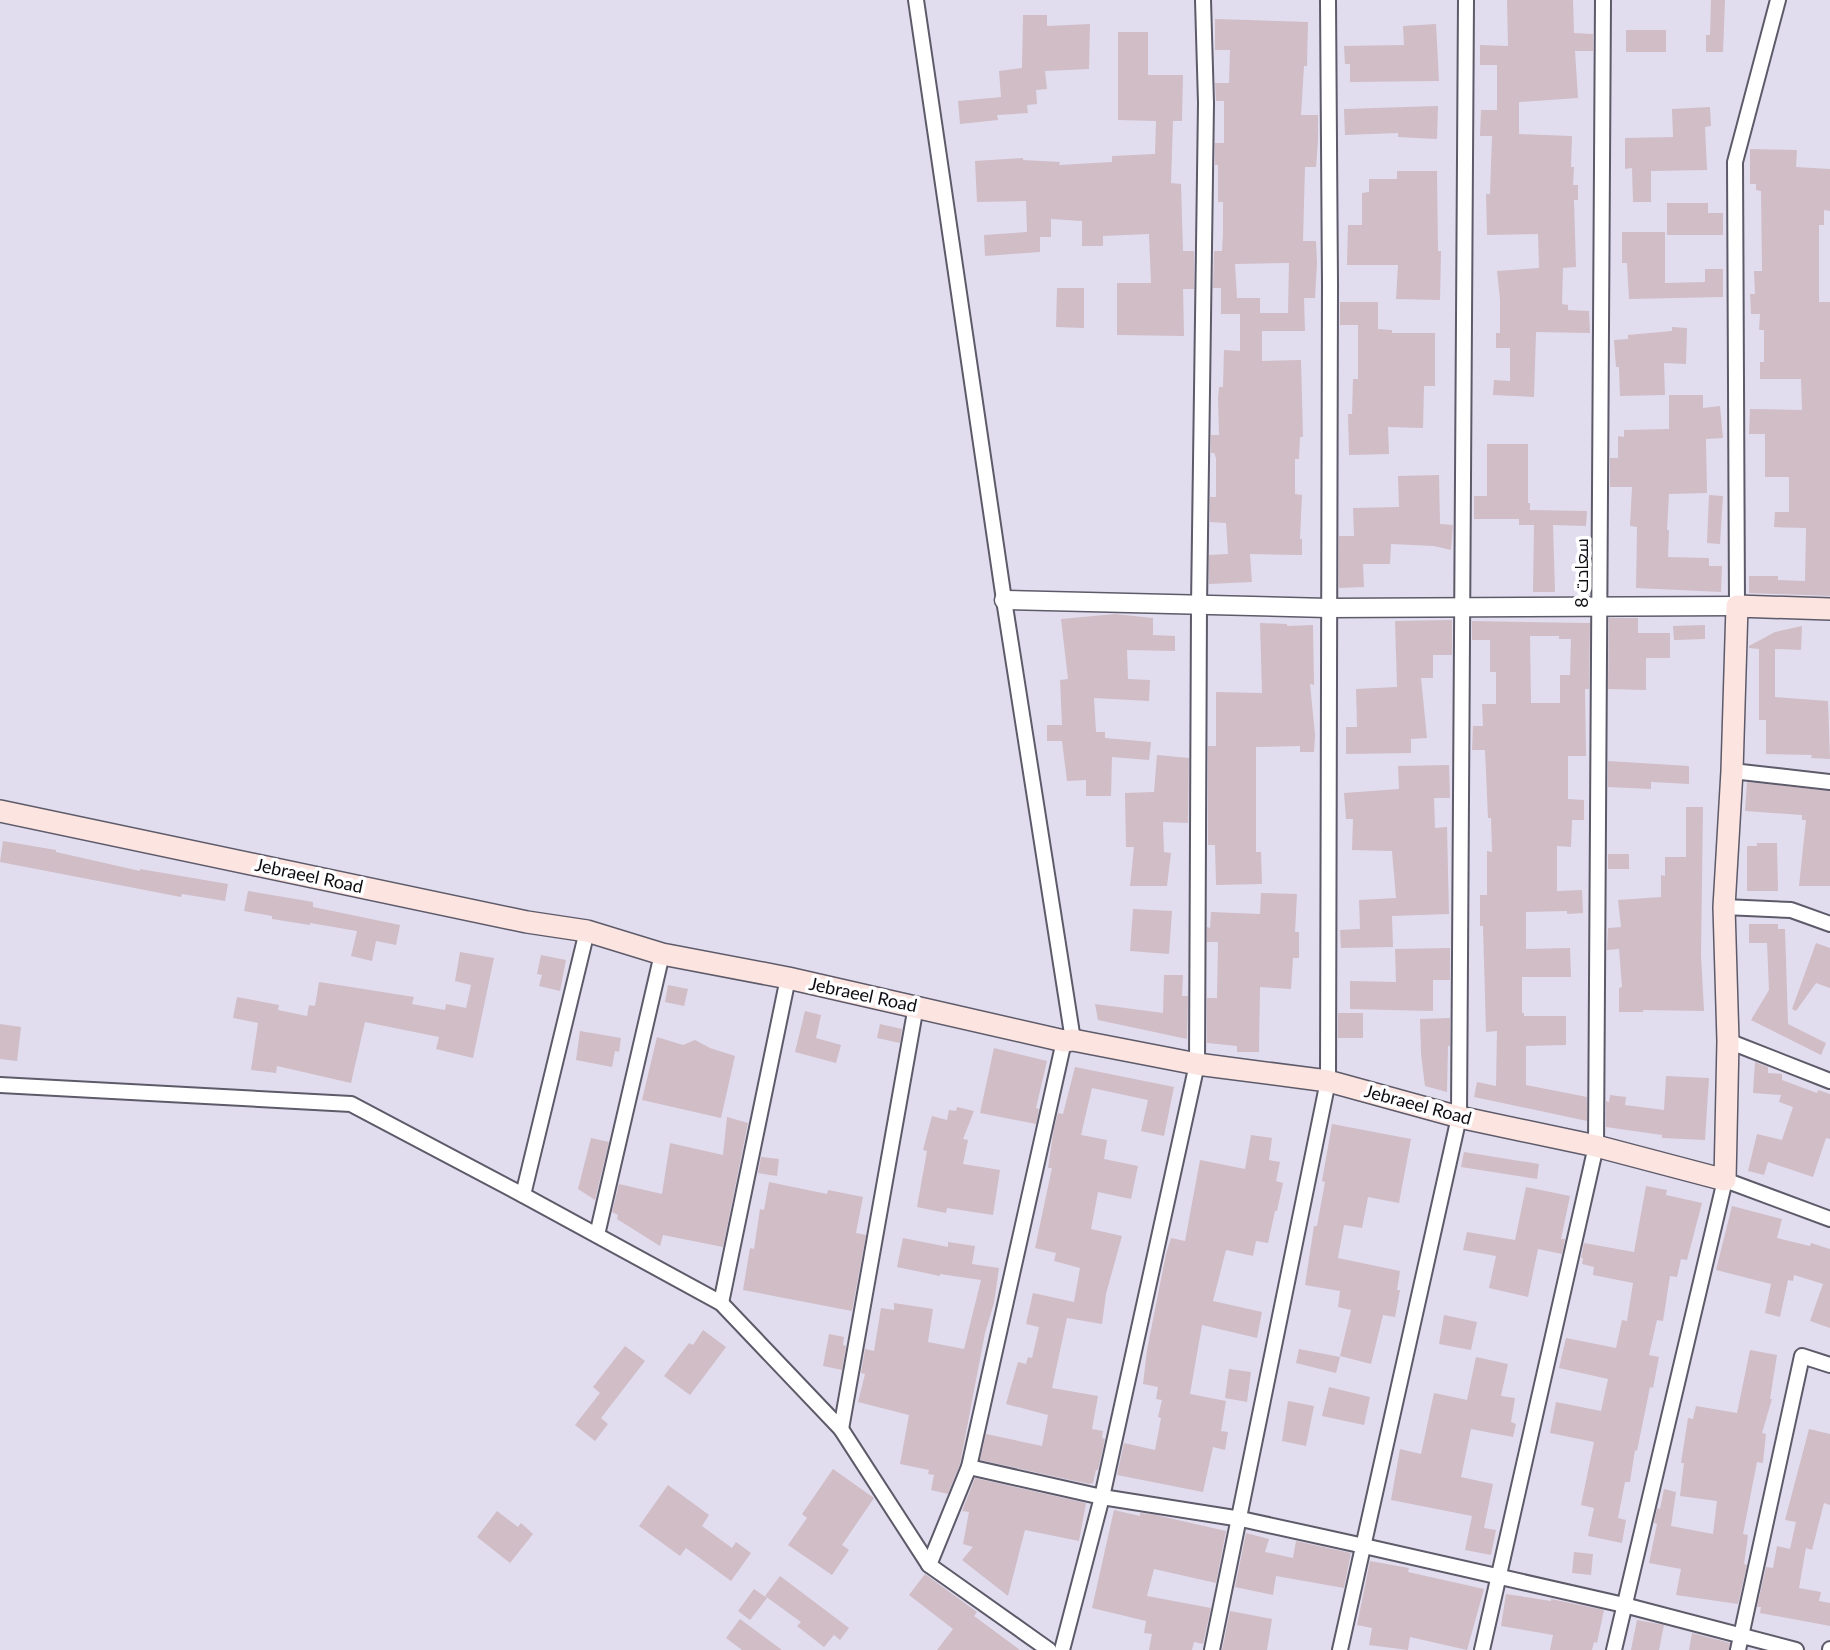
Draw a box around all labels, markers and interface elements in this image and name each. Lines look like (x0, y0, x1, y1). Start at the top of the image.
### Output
street label: سعادت 8 (1570, 538, 1592, 608)
street label: Jebraeel Road (253, 853, 365, 897)
street label: Jebraeel Road (807, 972, 919, 1016)
street label: Jebraeel Road (1362, 1079, 1474, 1129)

